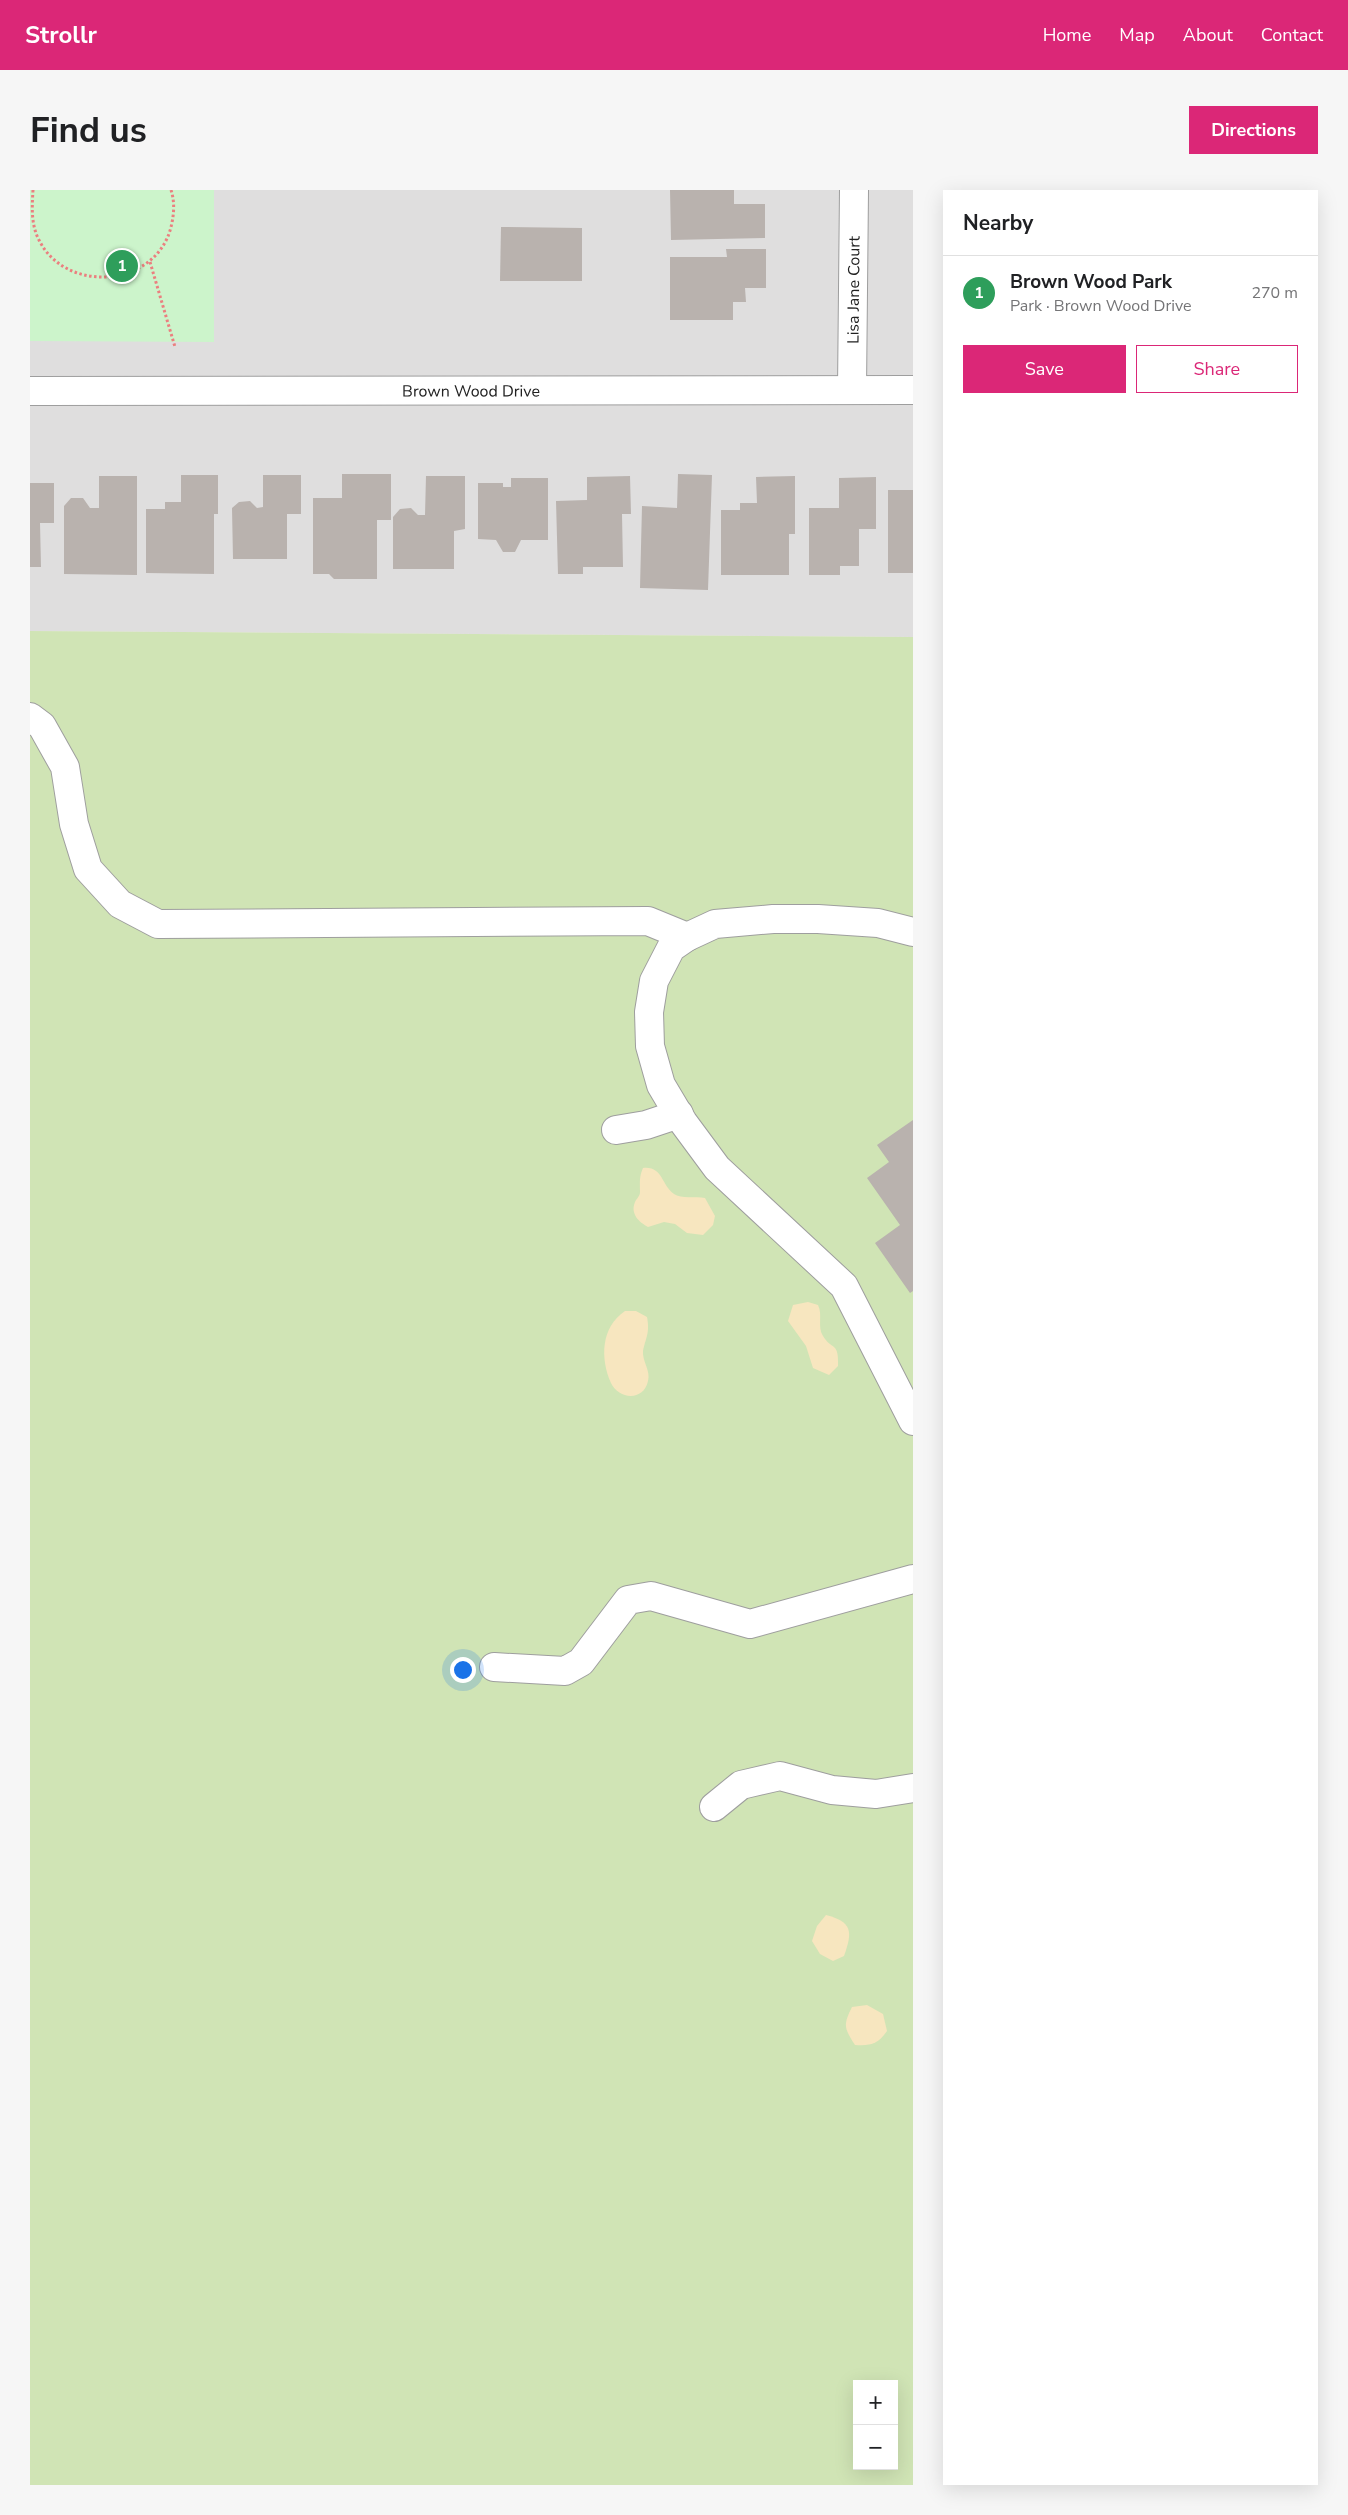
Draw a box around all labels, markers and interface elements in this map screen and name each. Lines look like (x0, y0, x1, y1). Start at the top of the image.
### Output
text: Strollr (25, 19, 97, 51)
text: Home (1043, 23, 1091, 47)
text: Map (1119, 23, 1155, 47)
text: About (1183, 23, 1233, 47)
text: Contact (1261, 23, 1323, 47)
button: Directions (1189, 106, 1318, 154)
text: Find us (30, 107, 147, 154)
text: Nearby (963, 209, 1033, 237)
street label: Lisa Jane Court (842, 236, 866, 344)
pin: 1 (106, 247, 138, 285)
text: Brown Wood Park (1010, 269, 1172, 295)
text: 1 (974, 282, 984, 304)
text: 270 m (1251, 282, 1298, 304)
text: Park · Brown Wood Drive (1010, 295, 1192, 317)
button: Save (963, 345, 1126, 393)
button: Share (1136, 345, 1298, 393)
street label: Brown Wood Drive (402, 380, 540, 403)
your location (450, 1657, 476, 1683)
map controls (853, 2380, 898, 2470)
button: + (853, 2380, 898, 2425)
button: − (853, 2425, 898, 2470)

